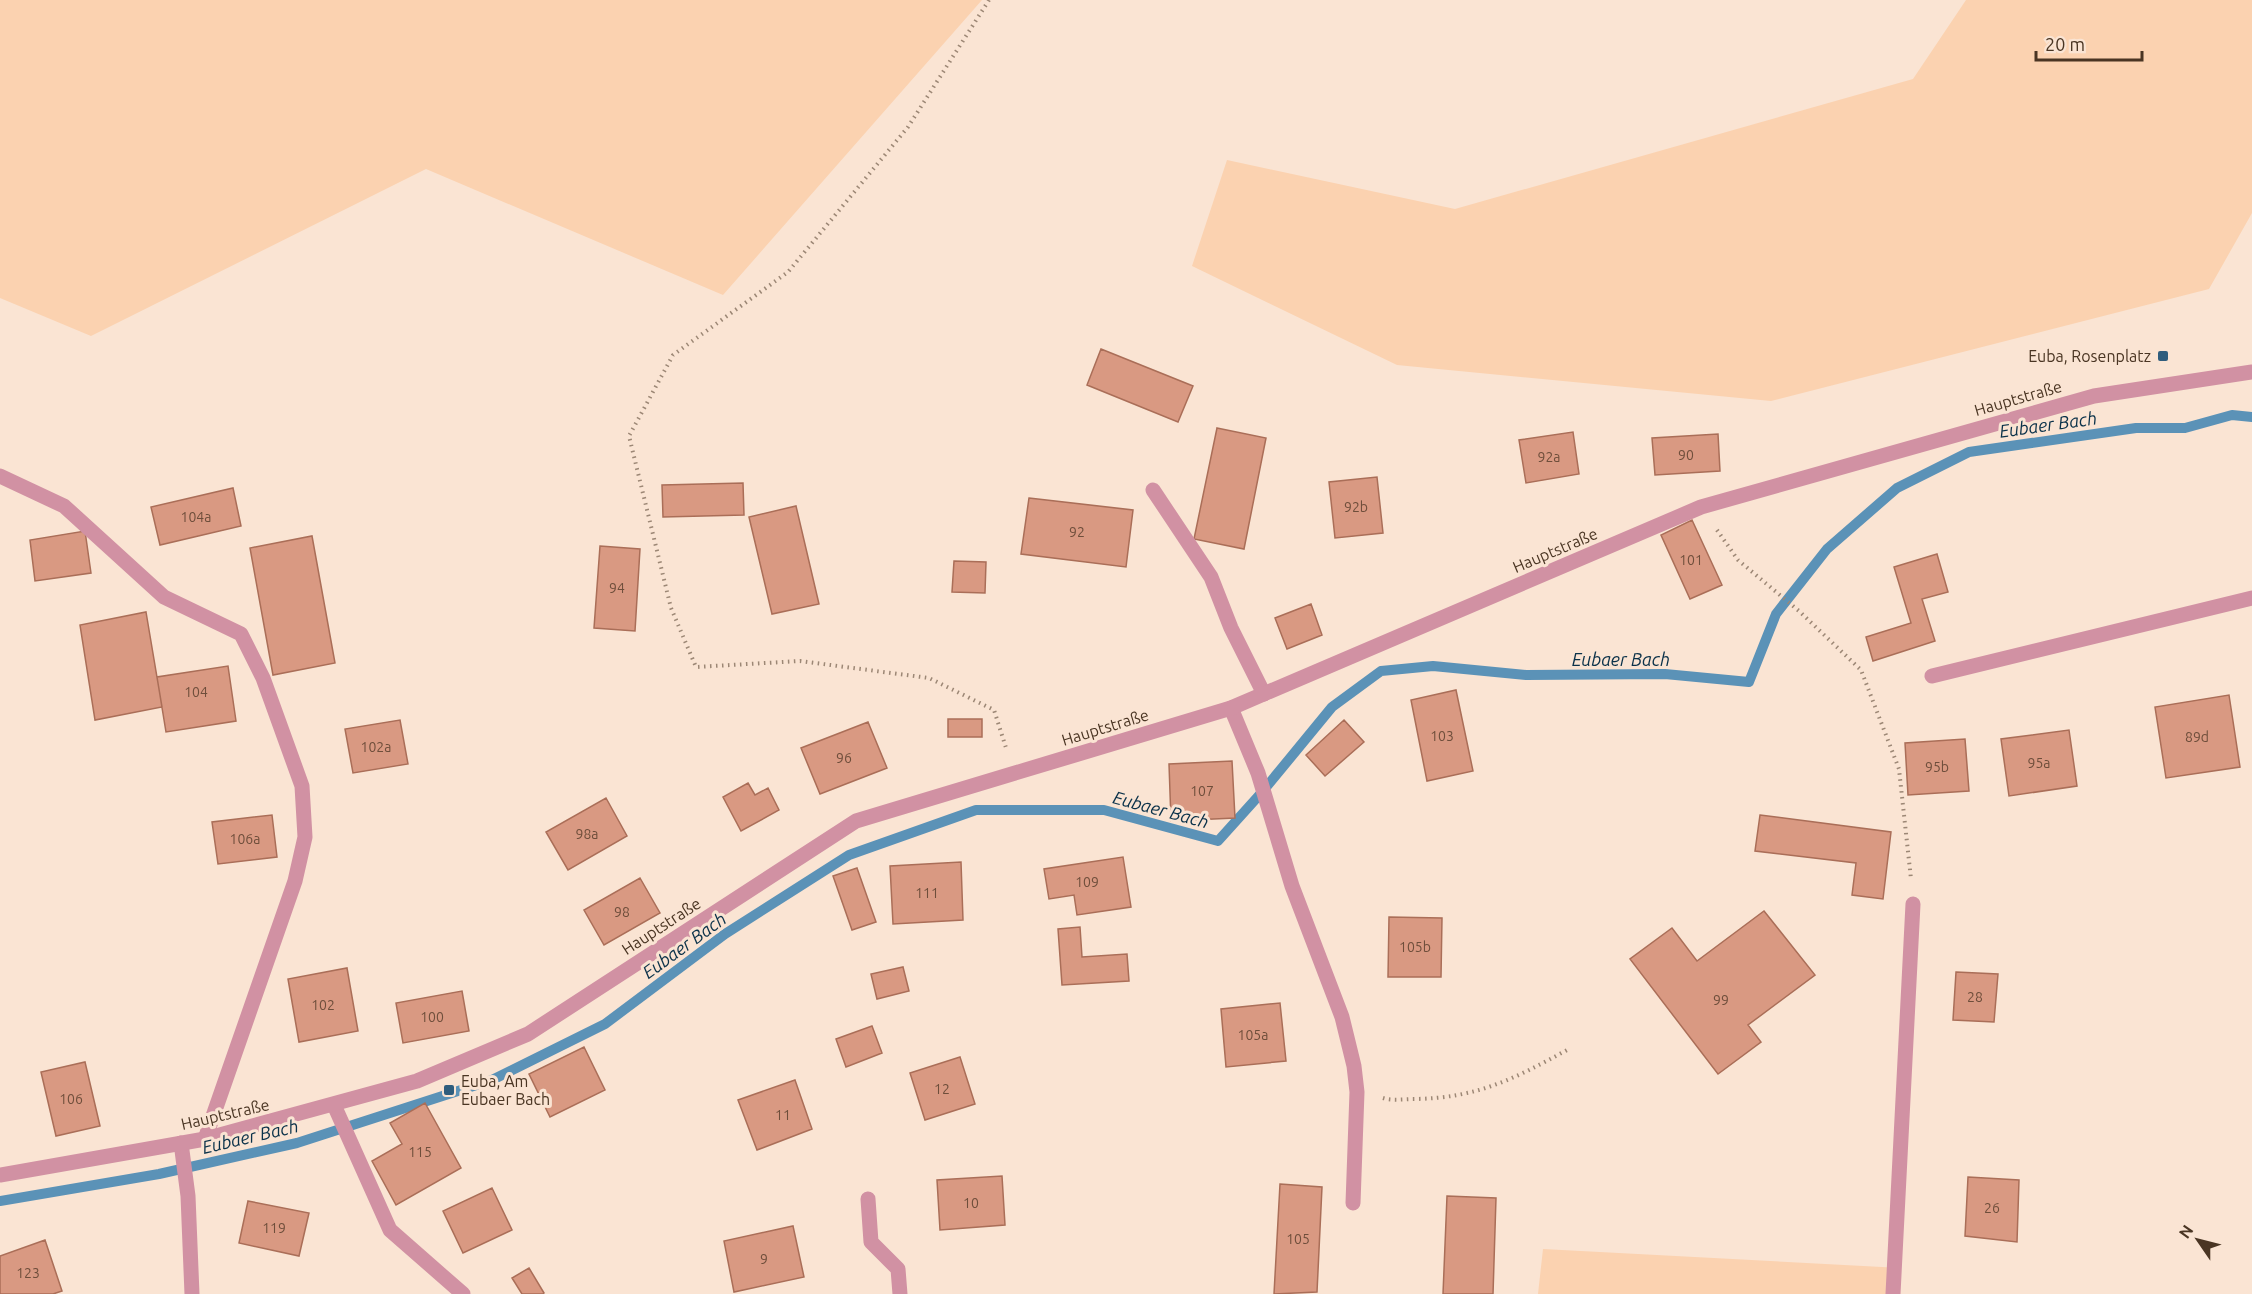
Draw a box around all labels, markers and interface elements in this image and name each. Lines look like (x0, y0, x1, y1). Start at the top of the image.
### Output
scale bar (2036, 24, 2142, 62)
text: 20 m (2045, 34, 2085, 54)
place label: Euba, Rosenplatz (2028, 347, 2151, 365)
marker: Euba, Rosenplatz (2156, 349, 2170, 363)
street label: Hauptstraße (1972, 377, 2064, 419)
water label: Eubaer Bach (1998, 407, 2098, 441)
house number: 90 (1678, 447, 1694, 463)
house number: 92a (1538, 449, 1561, 465)
house number: 92b (1344, 499, 1368, 515)
house number: 104a (181, 509, 211, 525)
house number: 92 (1069, 524, 1085, 540)
street label: Hauptstraße (1510, 524, 1600, 576)
house number: 101 (1679, 552, 1703, 568)
house number: 94 (609, 580, 625, 596)
water label: Eubaer Bach (1572, 649, 1670, 669)
house number: 104 (184, 684, 208, 700)
street label: Hauptstraße (1059, 705, 1151, 749)
house number: 103 (1430, 728, 1454, 744)
house number: 89d (2185, 729, 2209, 745)
house number: 102a (361, 739, 391, 755)
house number: 96 (836, 750, 852, 766)
house number: 95a (2028, 755, 2051, 771)
house number: 95b (1925, 759, 1949, 775)
house number: 107 (1190, 783, 1214, 799)
water label: Eubaer Bach (1111, 787, 1211, 831)
house number: 98a (576, 826, 599, 842)
house number: 106a (230, 831, 260, 847)
house number: 109 (1075, 874, 1099, 890)
house number: 111 (915, 885, 939, 901)
street label: Hauptstraße (618, 894, 704, 958)
house number: 98 (614, 904, 630, 920)
water label: Eubaer Bach (638, 908, 730, 982)
house number: 105b (1399, 939, 1431, 955)
house number: 28 (1967, 989, 1983, 1005)
house number: 99 (1713, 992, 1729, 1008)
house number: 102 (311, 997, 335, 1013)
house number: 100 (420, 1009, 444, 1025)
house number: 105a (1238, 1027, 1268, 1043)
place label: Euba, Am Eubaer Bach (461, 1072, 550, 1108)
house number: 12 (934, 1081, 950, 1097)
marker: Euba, Am Eubaer Bach (442, 1083, 456, 1097)
house number: 106 (59, 1091, 83, 1107)
street label: Hauptstraße (179, 1095, 271, 1133)
house number: 11 (775, 1107, 791, 1123)
water label: Eubaer Bach (200, 1115, 300, 1157)
house number: 115 (408, 1144, 432, 1160)
house number: 10 (963, 1195, 979, 1211)
house number: 26 (1984, 1200, 2000, 1216)
north arrow (2168, 1210, 2228, 1270)
house number: 119 (262, 1220, 286, 1236)
text: N (2175, 1221, 2197, 1241)
house number: 105 (1286, 1231, 1310, 1247)
house number: 9 (760, 1251, 768, 1267)
house number: 123 (16, 1265, 40, 1281)

